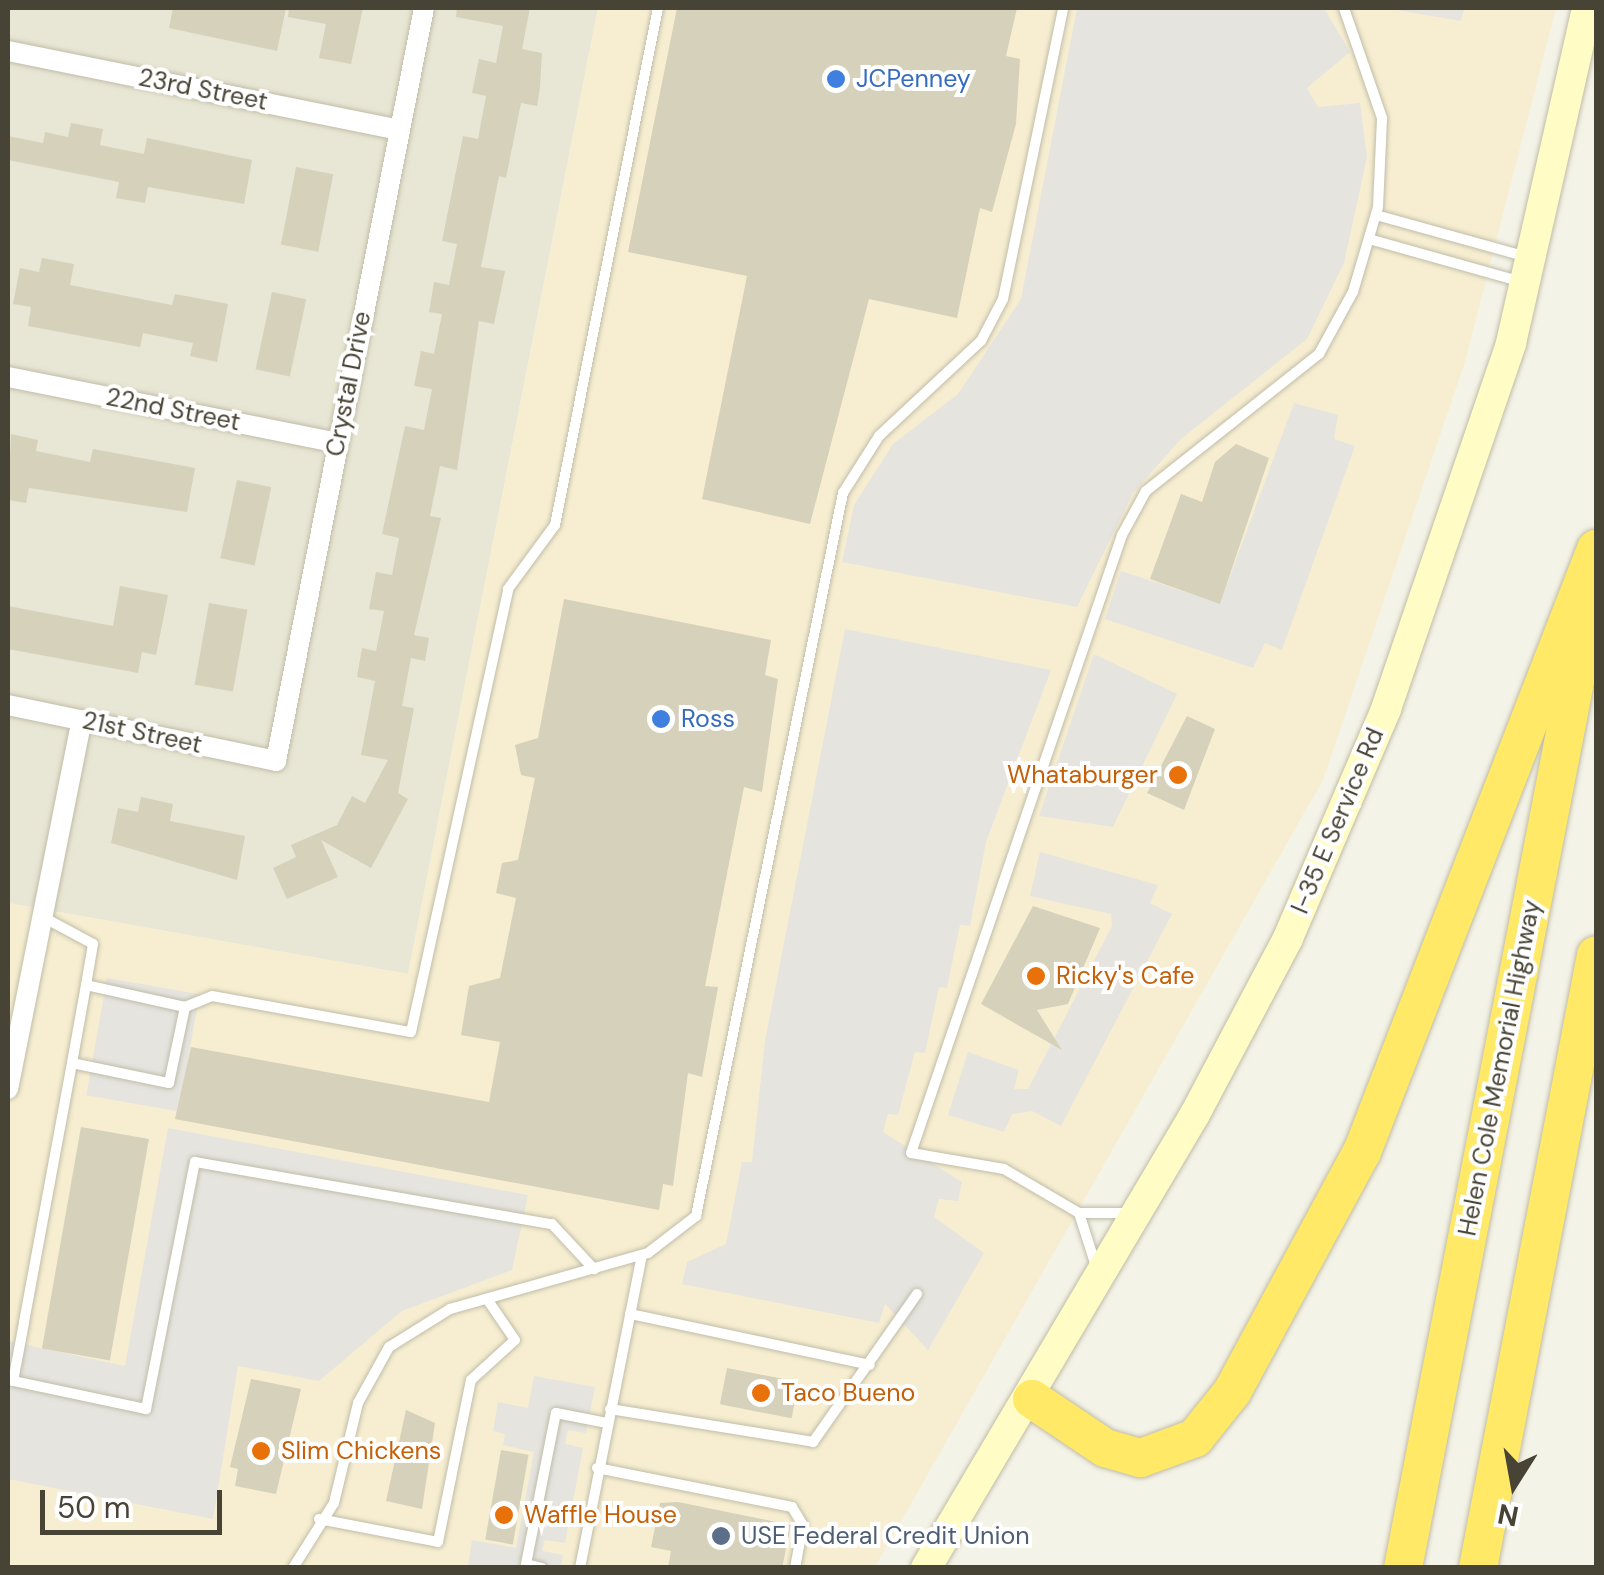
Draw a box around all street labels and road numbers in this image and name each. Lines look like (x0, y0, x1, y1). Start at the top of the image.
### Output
street label: 23rd Street (136, 63, 270, 117)
street label: Crystal Drive (320, 309, 378, 459)
street label: 22nd Street (103, 382, 243, 438)
street label: 21st Street (79, 706, 205, 760)
street label: I-35 E Service Rd (1285, 724, 1391, 918)
street label: Helen Cole Memorial Highway (1453, 897, 1547, 1239)

